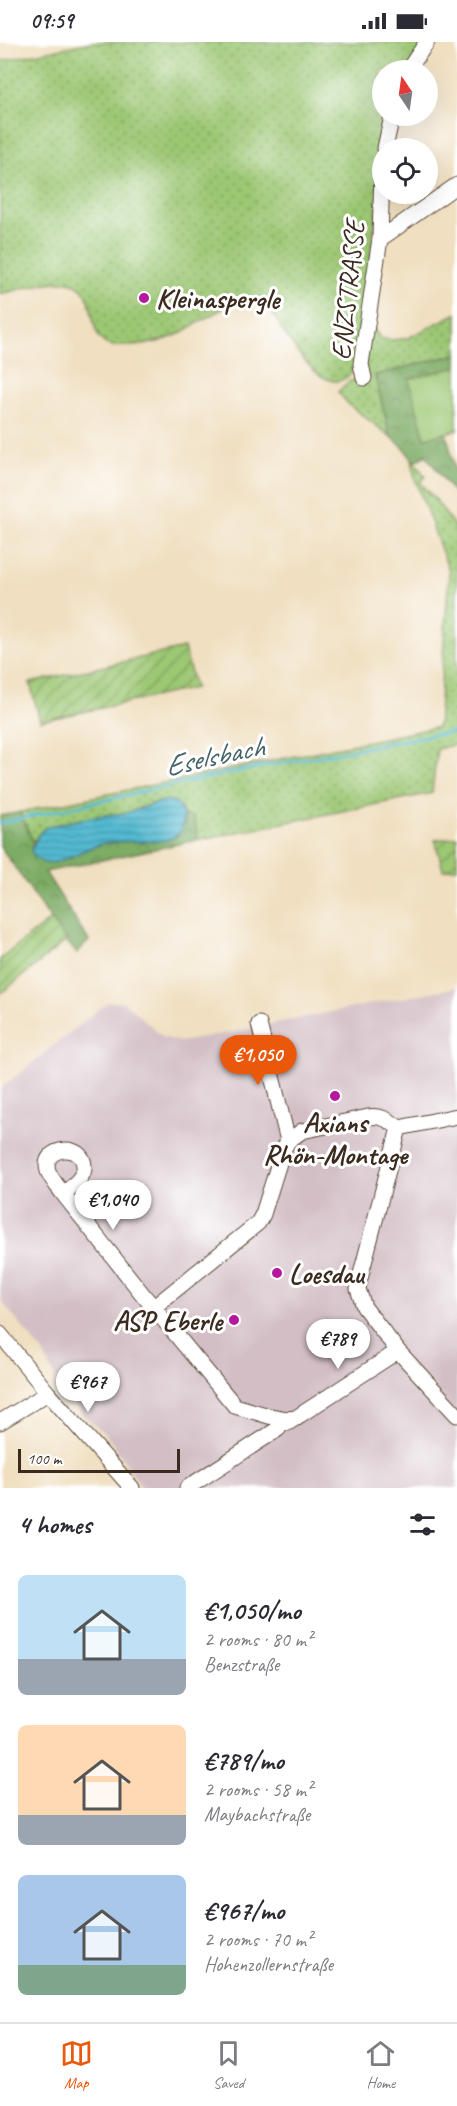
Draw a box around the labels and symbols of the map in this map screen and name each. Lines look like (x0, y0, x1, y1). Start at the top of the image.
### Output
north arrow (372, 60, 438, 126)
street label: ENZSTRASSE (323, 215, 373, 362)
place label: Kleinaspergle (156, 281, 282, 316)
marker: Kleinaspergle (137, 291, 151, 305)
water label: Eselsbach (161, 726, 269, 785)
pin: €1,050 (209, 1035, 307, 1086)
marker: Axians Rhön-Montage (328, 1089, 342, 1103)
place label: Axians Rhön-Montage (263, 1105, 410, 1172)
pin: €1,040 (64, 1180, 162, 1231)
place label: Loesdau (289, 1256, 366, 1291)
marker: Loesdau (270, 1266, 284, 1280)
place label: ASP Eberle (113, 1303, 225, 1338)
marker: ASP Eberle (227, 1313, 241, 1327)
pin: €789 (302, 1319, 374, 1370)
pin: €967 (52, 1362, 124, 1413)
scale bar (18, 1446, 180, 1474)

